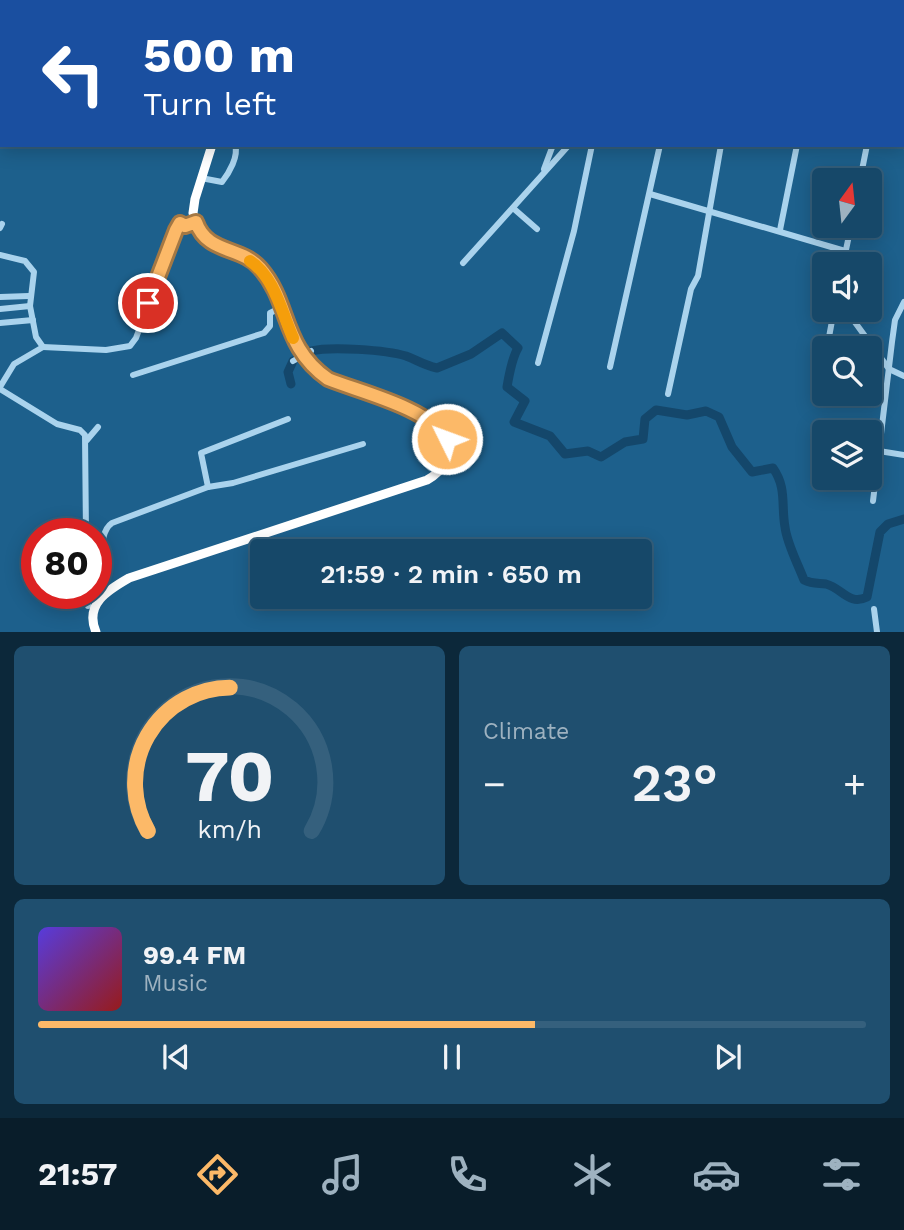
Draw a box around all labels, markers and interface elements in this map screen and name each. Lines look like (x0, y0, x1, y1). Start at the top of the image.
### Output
text: 500 m (143, 26, 295, 84)
icon: left (28, 28, 119, 119)
text: Turn left (143, 85, 276, 123)
north arrow (812, 168, 882, 238)
map controls (812, 168, 882, 490)
button: sound (812, 252, 882, 322)
pin (118, 273, 178, 333)
icon: arrive (129, 284, 167, 322)
button: search (812, 336, 882, 406)
position arrow (410, 402, 484, 476)
button: layers (812, 420, 882, 490)
speed limit sign: 80 (21, 518, 112, 609)
text: 21:59 · 2 min · 650 m (320, 559, 582, 589)
text: Climate (483, 718, 569, 745)
text: 70 (185, 734, 274, 820)
text: 23° (631, 753, 718, 814)
text: − (483, 762, 506, 806)
text: + (843, 762, 866, 806)
text: km/h (197, 815, 262, 844)
text: 99.4 FM (143, 940, 246, 970)
text: Music (143, 970, 208, 997)
icon: previous (157, 1038, 195, 1076)
icon: pause (433, 1038, 471, 1076)
icon: next (709, 1038, 747, 1076)
icon: directions (193, 1150, 242, 1199)
icon: music (318, 1150, 367, 1199)
icon: phone (443, 1150, 492, 1199)
icon: climate (568, 1150, 617, 1199)
icon: car (692, 1150, 741, 1199)
icon: filters (817, 1150, 866, 1199)
text: 21:57 (38, 1155, 118, 1193)

